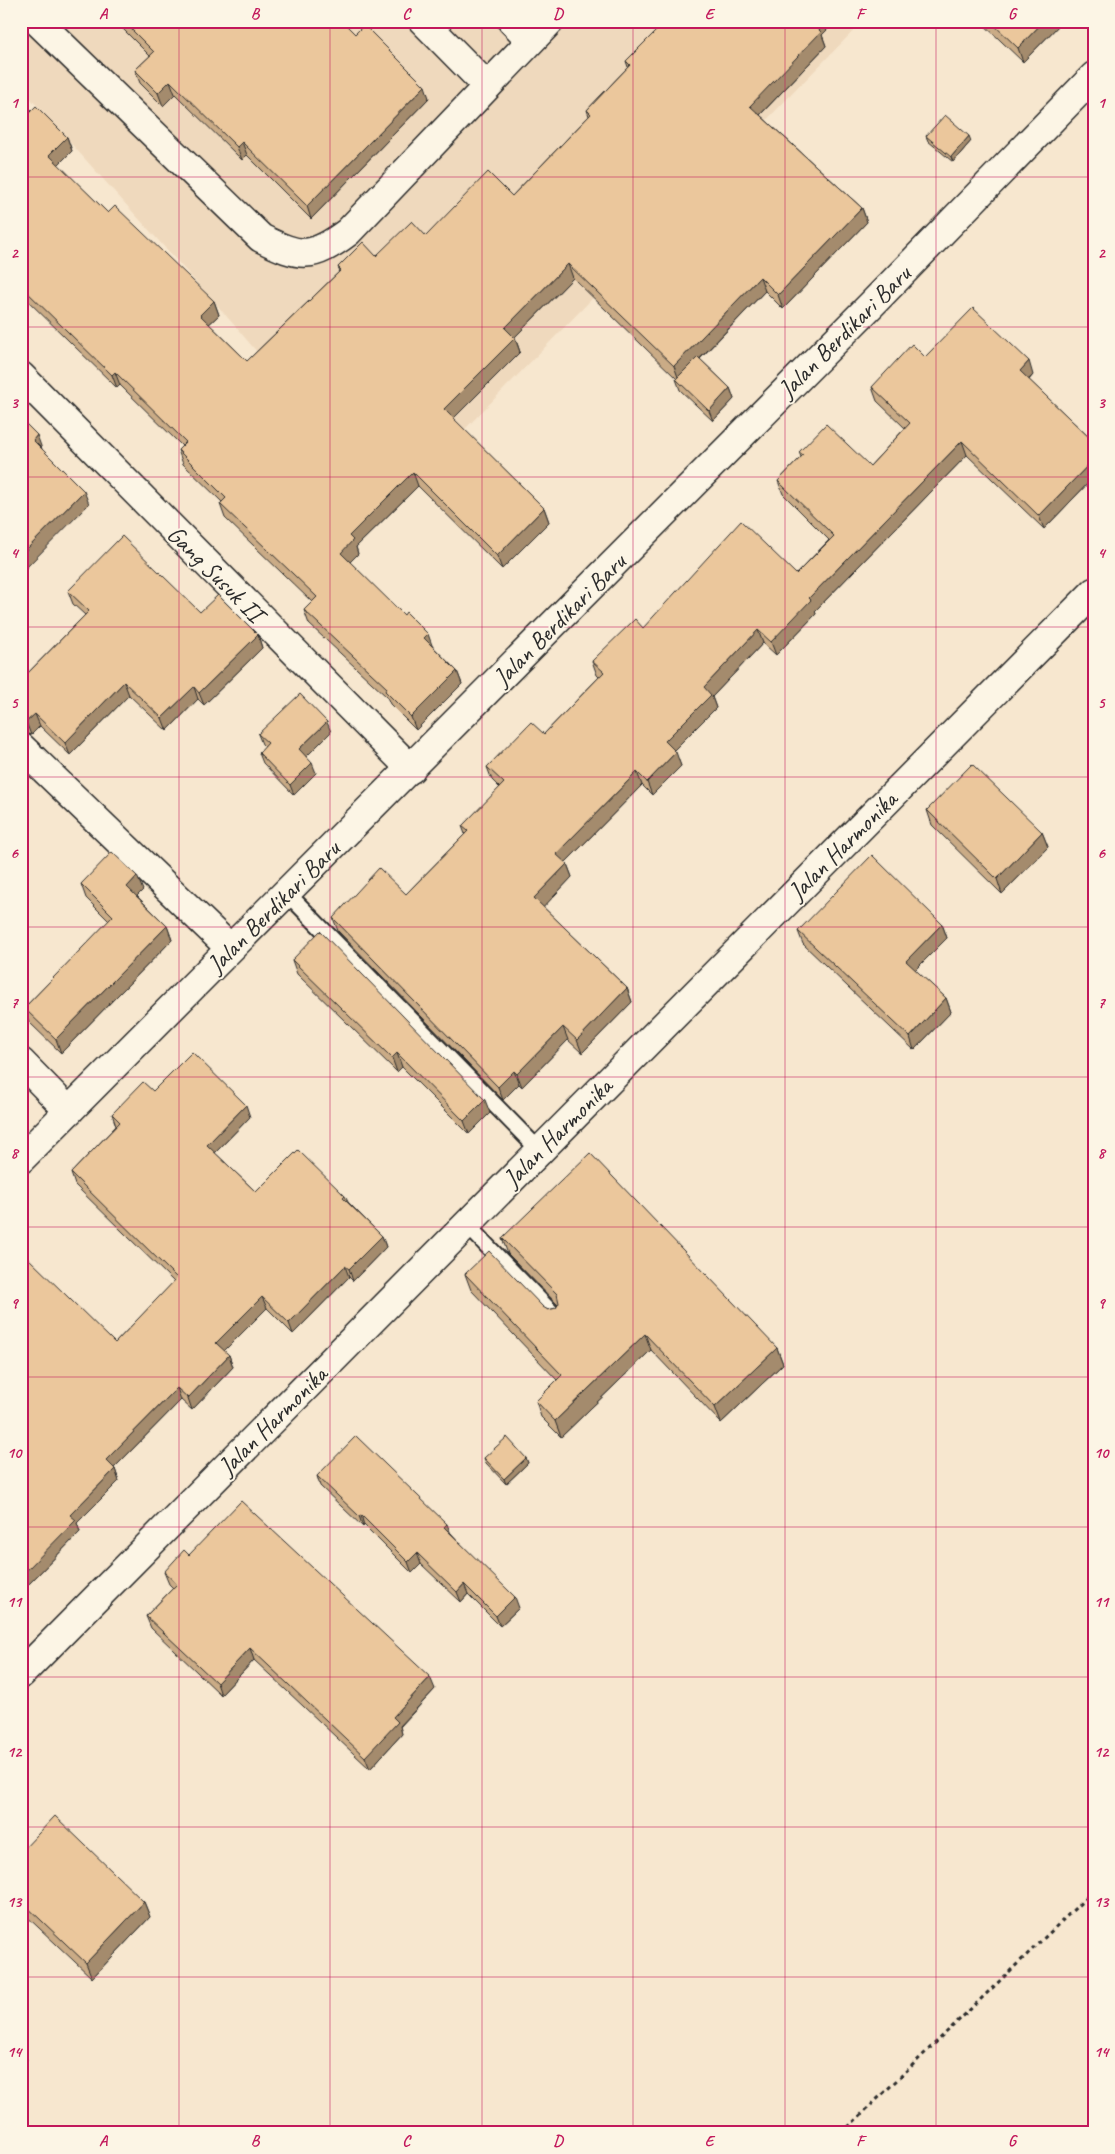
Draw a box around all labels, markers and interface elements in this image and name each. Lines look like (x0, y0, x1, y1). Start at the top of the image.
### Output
text: A (99, 4, 109, 24)
text: B (251, 4, 261, 24)
text: C (402, 4, 412, 24)
text: D (553, 4, 564, 24)
text: E (705, 4, 716, 24)
text: F (856, 4, 867, 24)
text: G (1008, 4, 1018, 24)
text: 1 (10, 93, 19, 113)
text: 1 (1097, 93, 1106, 113)
text: 2 (10, 243, 19, 263)
text: 2 (1097, 243, 1106, 263)
street label: Jalan Berdikari Baru (771, 257, 919, 406)
text: 3 (10, 393, 19, 413)
text: 3 (1097, 393, 1106, 413)
street label: Gang Susuk II (160, 519, 274, 632)
text: 4 (10, 543, 19, 563)
text: 4 (1097, 543, 1106, 563)
street label: Jalan Berdikari Baru (486, 545, 634, 694)
text: 5 (11, 693, 20, 713)
text: 5 (1098, 693, 1107, 713)
street label: Jalan Harmonika (781, 782, 906, 908)
street label: Jalan Berdikari Baru (200, 832, 348, 981)
text: 6 (10, 843, 19, 863)
text: 6 (1097, 843, 1106, 863)
text: 7 (10, 993, 19, 1013)
text: 7 (1097, 993, 1106, 1013)
street label: Jalan Harmonika (496, 1069, 621, 1195)
text: 8 (10, 1143, 19, 1163)
text: 8 (1097, 1143, 1106, 1163)
text: 9 (10, 1293, 19, 1313)
text: 9 (1097, 1293, 1106, 1313)
street label: Jalan Harmonika (211, 1357, 336, 1483)
text: 10 (7, 1443, 23, 1463)
text: 10 (1094, 1443, 1110, 1463)
text: 11 (7, 1592, 23, 1612)
text: 11 (1094, 1592, 1110, 1612)
text: 12 (7, 1742, 23, 1762)
text: 12 (1094, 1742, 1110, 1762)
text: 13 (7, 1892, 23, 1912)
text: 13 (1094, 1892, 1110, 1912)
text: 14 (7, 2042, 23, 2062)
text: 14 (1094, 2042, 1110, 2062)
text: A (99, 2131, 109, 2151)
text: B (251, 2131, 261, 2151)
text: C (402, 2131, 412, 2151)
text: D (553, 2131, 564, 2151)
text: E (705, 2131, 716, 2151)
text: F (856, 2131, 867, 2151)
text: G (1008, 2131, 1018, 2151)

